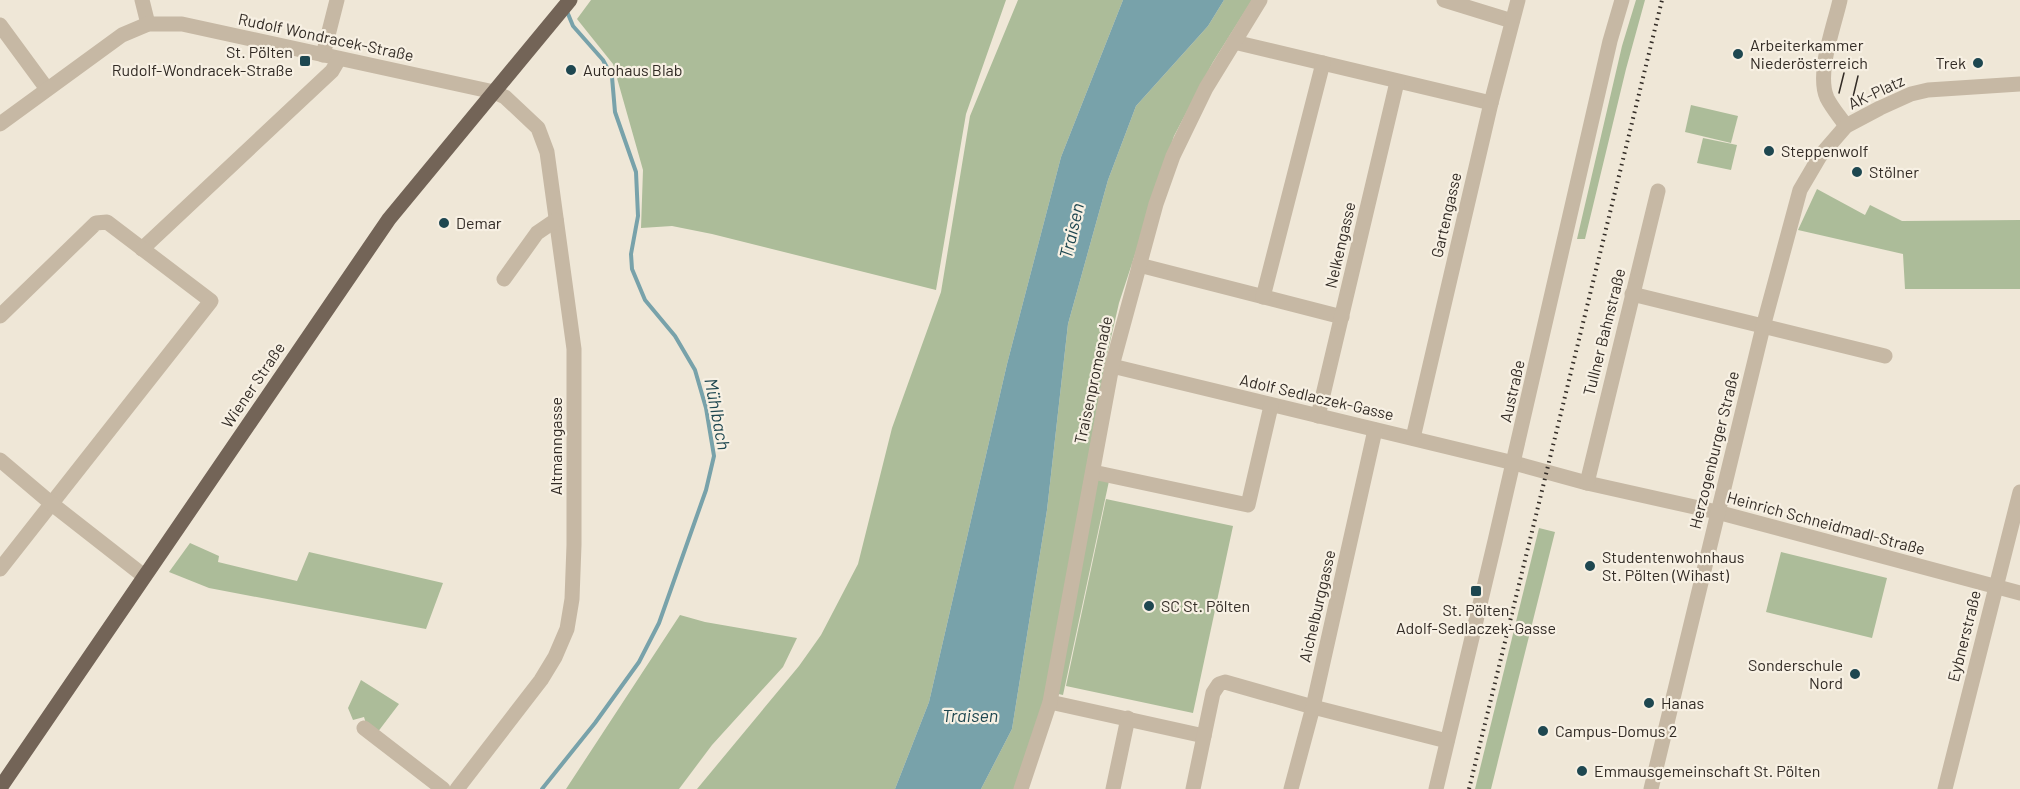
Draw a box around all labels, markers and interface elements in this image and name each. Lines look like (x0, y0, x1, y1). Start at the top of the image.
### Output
street label: Rudolf Wondracek-Straße (237, 9, 416, 64)
place label: Arbeiterkammer Niederösterreich (1750, 35, 1868, 72)
place label: St. Pölten Rudolf-Wondracek-Straße (112, 42, 293, 79)
marker: Arbeiterkammer Niederösterreich (1731, 47, 1745, 61)
place label: Trek (1935, 53, 1966, 72)
marker: St. Pölten Rudolf-Wondracek-Straße (298, 54, 312, 68)
marker: Trek (1971, 56, 1985, 70)
place label: Autohaus Blab (583, 60, 683, 79)
marker: Autohaus Blab (564, 63, 578, 77)
street label: AK-Platz (1845, 70, 1907, 113)
place label: Steppenwolf (1781, 141, 1869, 160)
marker: Steppenwolf (1762, 144, 1776, 158)
place label: Stölner (1869, 162, 1919, 181)
marker: Stölner (1850, 165, 1864, 179)
street label: Gartengasse (1426, 170, 1465, 259)
street label: Nelkengasse (1320, 200, 1359, 290)
water label: Traisen (1054, 201, 1088, 261)
place label: Demar (456, 213, 502, 232)
marker: Demar (437, 216, 451, 230)
street label: Tullner Bahnstraße (1578, 266, 1629, 398)
street label: Traisenpromenade (1070, 314, 1115, 446)
street label: Wiener Straße (217, 338, 288, 431)
street label: Austraße (1495, 358, 1528, 424)
street label: Herzogenburger Straße (1685, 369, 1742, 531)
street label: Adolf Sedlaczek-Gasse (1238, 370, 1396, 423)
water label: Mühlbach (700, 376, 736, 452)
street label: Altmanngasse (546, 397, 565, 495)
street label: Heinrich Schneidmadl-Straße (1725, 487, 1927, 558)
place label: Studentenwohnhaus St. Pölten (Wihast) (1602, 547, 1745, 584)
street label: Aichelburggasse (1294, 548, 1339, 664)
marker: Studentenwohnhaus St. Pölten (Wihast) (1583, 559, 1597, 573)
marker: St. Pölten Adolf-Sedlaczek-Gasse (1469, 584, 1483, 598)
street label: Eybnerstraße (1943, 588, 1984, 684)
place label: SC St. Pölten (1161, 596, 1250, 615)
marker: SC St. Pölten (1142, 599, 1156, 613)
place label: St. Pölten Adolf-Sedlaczek-Gasse (1396, 600, 1556, 637)
place label: Sonderschule Nord (1748, 655, 1843, 692)
marker: Sonderschule Nord (1848, 667, 1862, 681)
place label: Hanas (1661, 693, 1704, 712)
marker: Hanas (1642, 696, 1656, 710)
water label: Traisen (942, 704, 998, 726)
place label: Campus-Domus 2 (1555, 721, 1677, 740)
marker: Campus-Domus 2 (1536, 724, 1550, 738)
place label: Emmausgemeinschaft St. Pölten (1594, 761, 1821, 780)
marker: Emmausgemeinschaft St. Pölten (1575, 764, 1589, 778)

